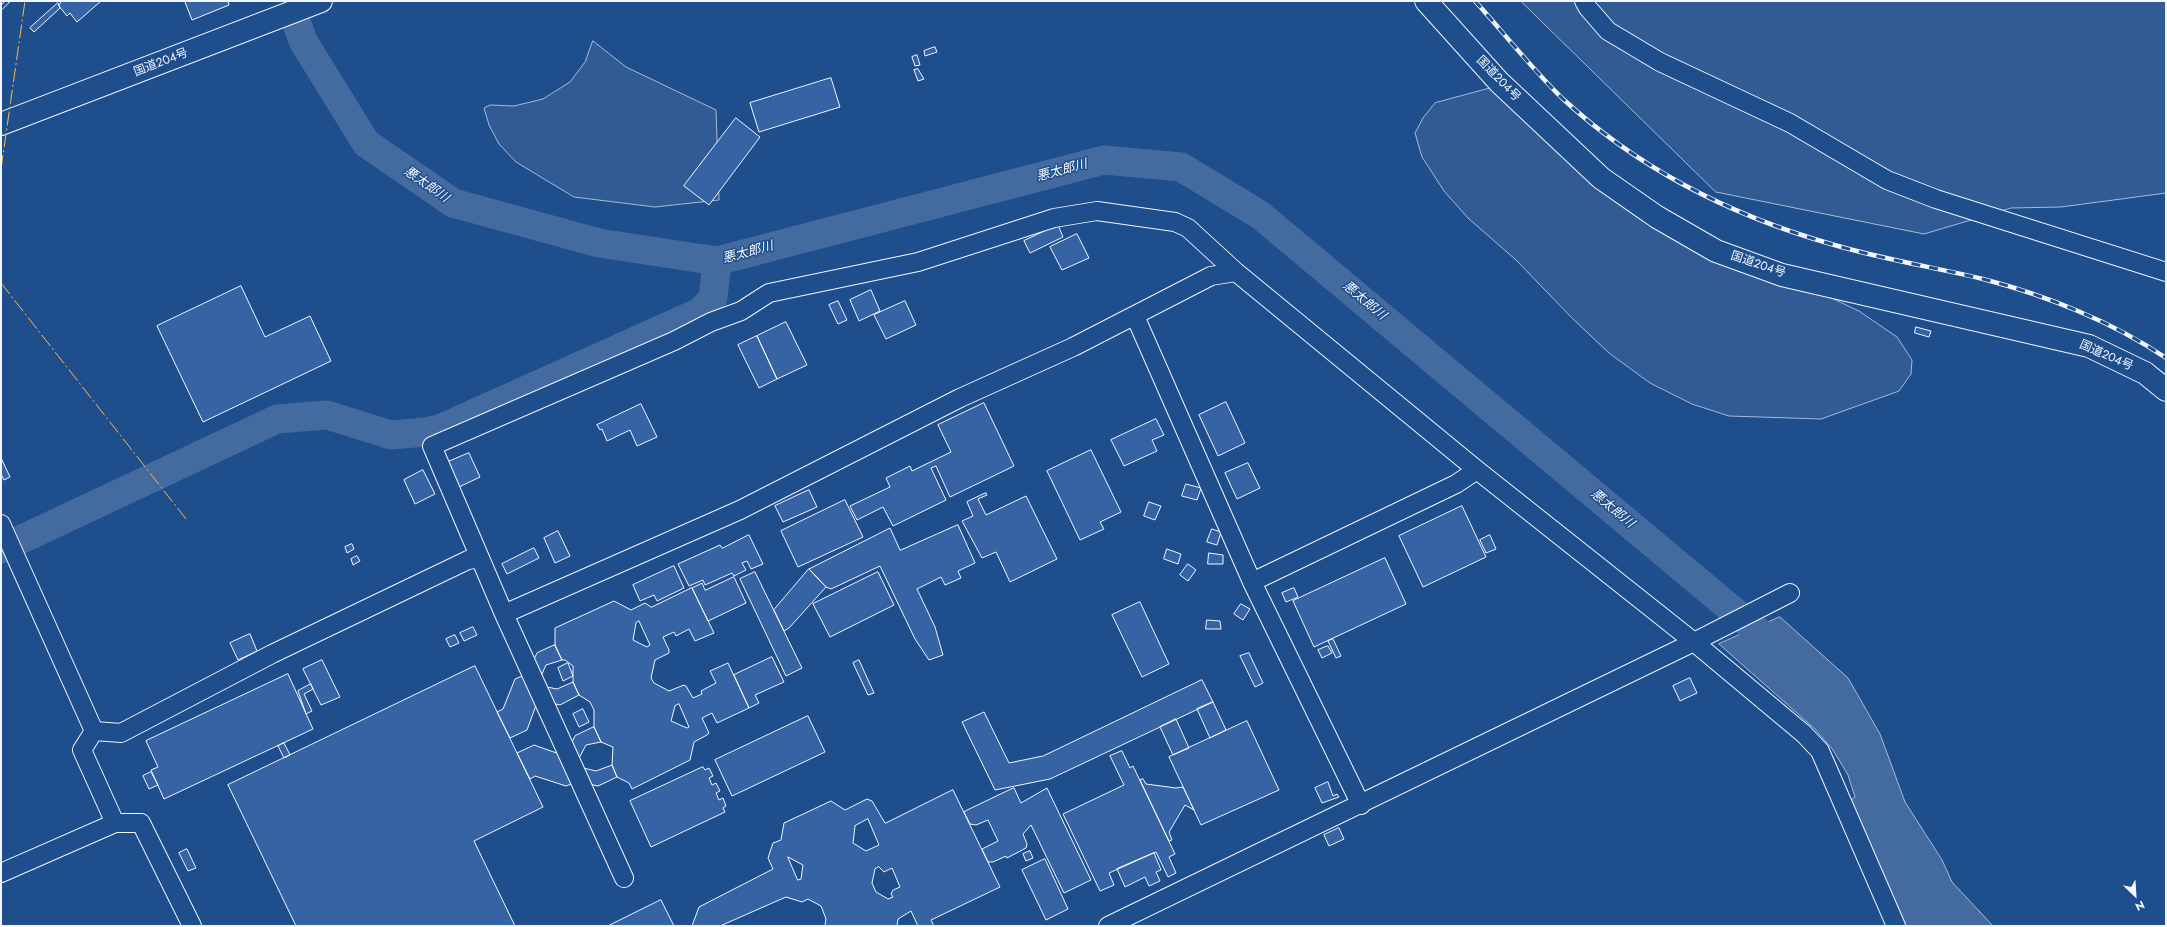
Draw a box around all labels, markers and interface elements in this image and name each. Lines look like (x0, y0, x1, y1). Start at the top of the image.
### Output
street label: 国道204号 (132, 46, 190, 80)
street label: 国道204号 (1473, 53, 1523, 105)
water label: 悪太郎川 (1035, 157, 1089, 185)
water label: 悪太郎川 (400, 164, 452, 206)
water label: 悪太郎川 (721, 239, 775, 267)
street label: 国道204号 (1729, 249, 1787, 281)
water label: 悪太郎川 (1339, 278, 1389, 324)
street label: 国道204号 (2077, 338, 2135, 374)
water label: 悪太郎川 (1587, 486, 1637, 532)
north arrow (2115, 875, 2155, 915)
text: N (2133, 897, 2147, 915)

